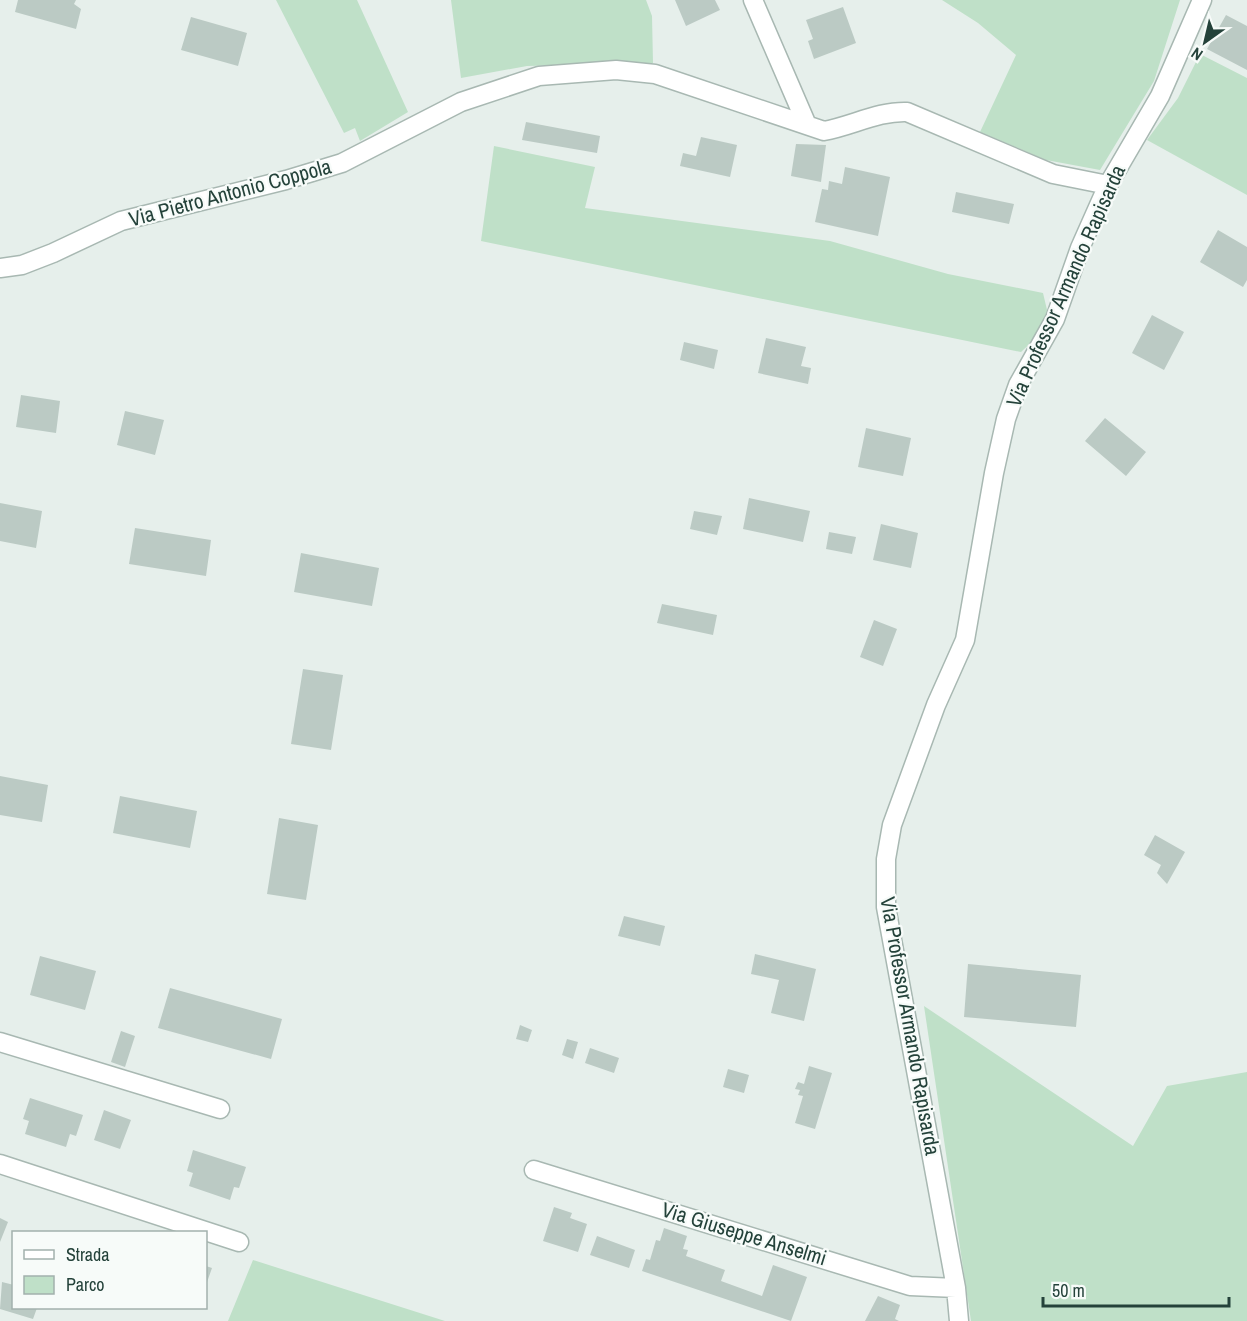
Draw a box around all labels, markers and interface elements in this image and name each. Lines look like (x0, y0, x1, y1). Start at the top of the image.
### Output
north arrow (1175, 12, 1235, 72)
text: N (1187, 43, 1207, 66)
street label: Via Pietro Antonio Coppola (125, 151, 335, 233)
street label: Via Professor Armando Rapisarda (999, 160, 1132, 411)
street label: Via Professor Armando Rapisarda (873, 894, 948, 1158)
street label: Via Giuseppe Anselmi (658, 1195, 830, 1272)
legend (12, 1231, 207, 1309)
text: Strada (66, 1242, 110, 1267)
scale bar (1043, 1270, 1229, 1308)
text: Parco (66, 1272, 105, 1297)
text: 50 m (1052, 1278, 1085, 1303)

